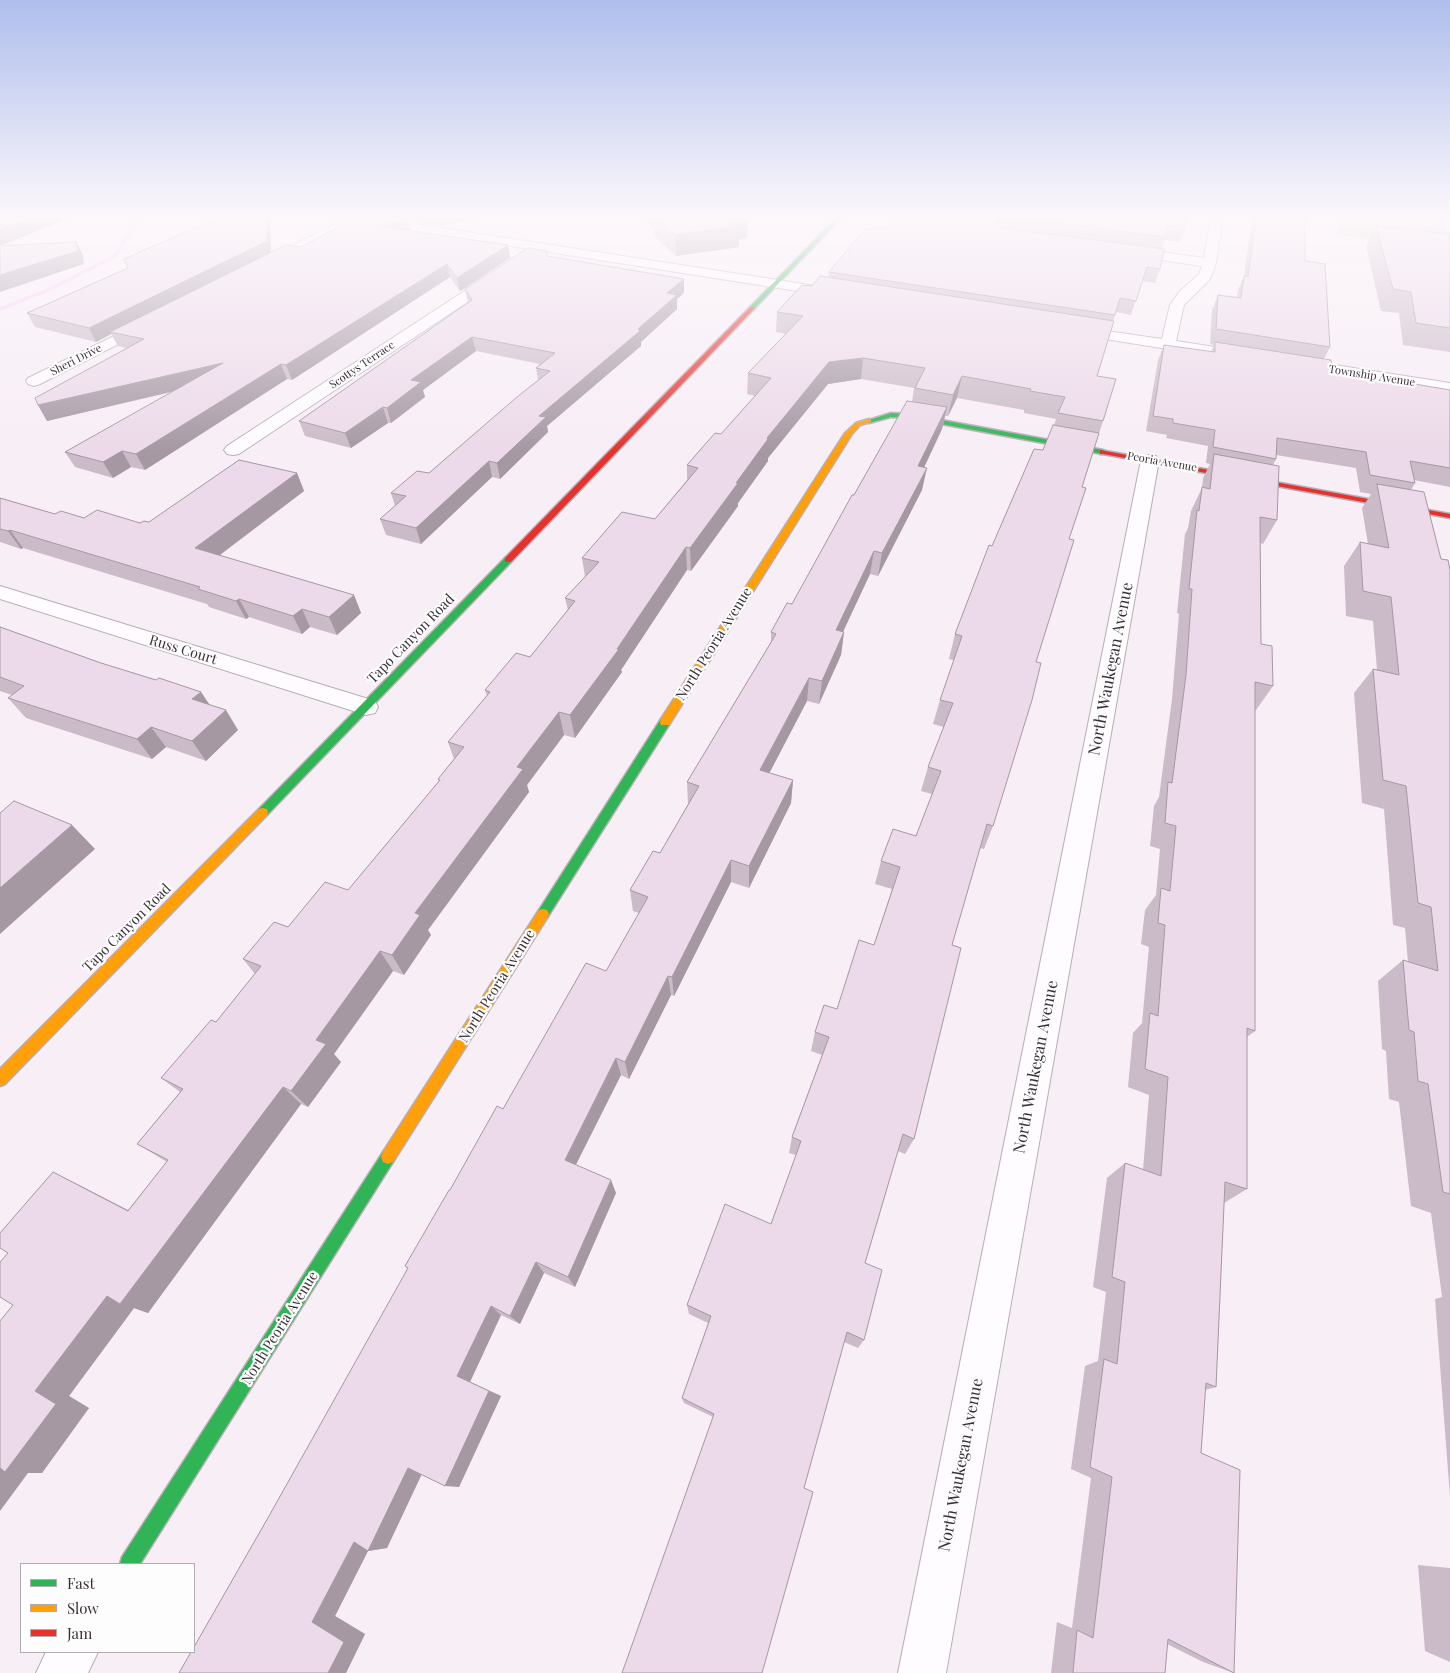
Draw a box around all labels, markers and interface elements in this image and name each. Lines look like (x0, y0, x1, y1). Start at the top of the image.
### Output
street label: Scottys Terrace (327, 338, 397, 392)
street label: Sheri Drive (48, 341, 104, 379)
street label: Township Avenue (1328, 363, 1416, 389)
street label: Peoria Avenue (1126, 449, 1198, 475)
street label: North Waukegan Avenue (1085, 581, 1137, 757)
street label: North Peoria Avenue (672, 584, 756, 704)
street label: Tapo Canyon Road (364, 591, 458, 687)
street label: Russ Court (147, 632, 219, 668)
street label: Tapo Canyon Road (79, 880, 175, 976)
street label: North Peoria Avenue (455, 926, 539, 1046)
street label: North Waukegan Avenue (1010, 979, 1062, 1155)
street label: North Peoria Avenue (238, 1268, 322, 1388)
street label: North Waukegan Avenue (935, 1377, 987, 1553)
legend (20, 1563, 195, 1653)
text: Fast (67, 1573, 95, 1593)
text: Slow (67, 1598, 99, 1618)
text: Jam (67, 1623, 92, 1643)

